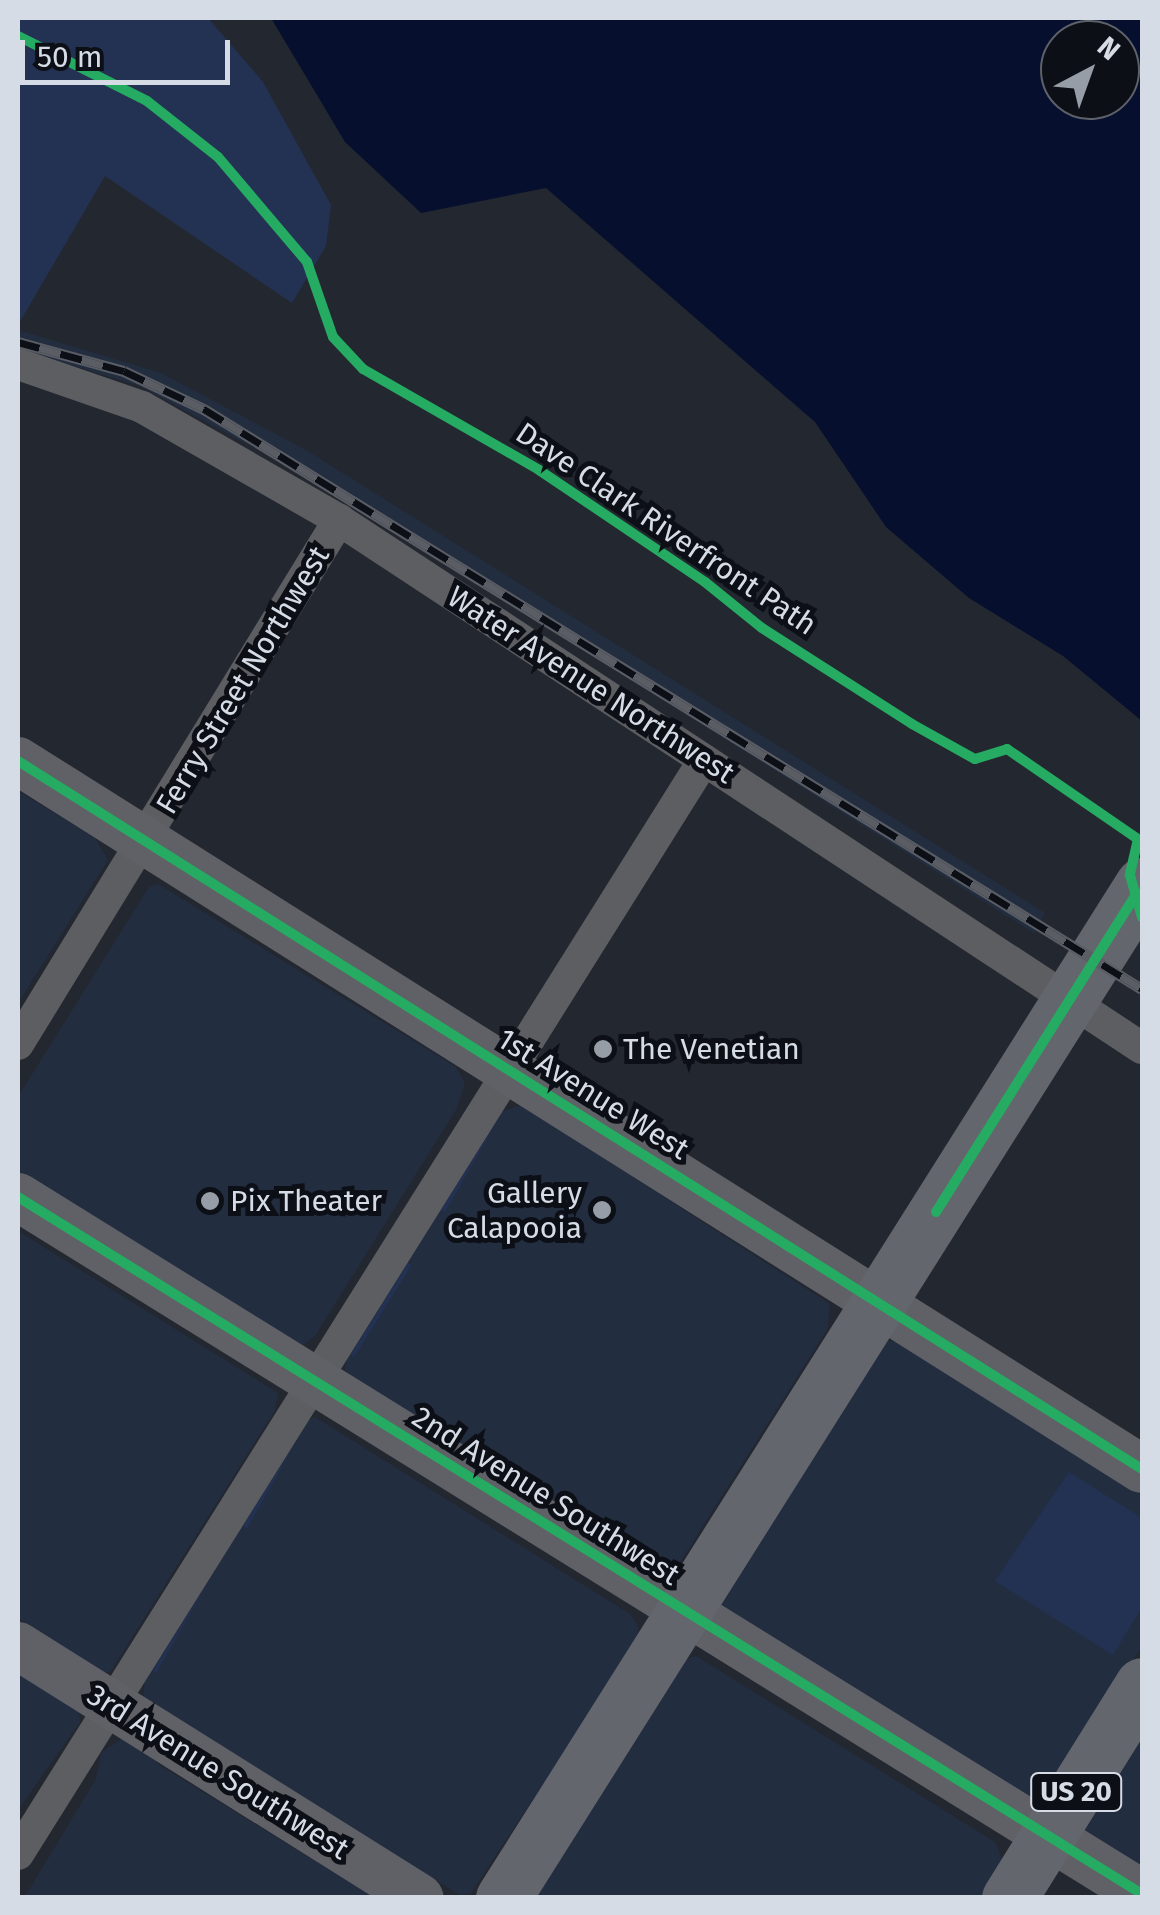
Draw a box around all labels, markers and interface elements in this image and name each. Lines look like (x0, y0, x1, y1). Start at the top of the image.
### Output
scale bar (25, 20, 235, 82)
north arrow (1040, 20, 1140, 120)
text: N (1091, 30, 1127, 67)
text: 50 m (37, 39, 102, 75)
street label: Dave Clark Riverfront Path (509, 415, 823, 643)
street label: Ferry Street Northwest (149, 540, 337, 820)
street label: Water Avenue Northwest (441, 579, 741, 791)
street label: 1st Avenue West (491, 1021, 695, 1167)
place label: The Venetian (623, 1031, 800, 1067)
marker: The Venetian (592, 1038, 614, 1060)
place label: Gallery Calapooia (447, 1175, 582, 1246)
place label: Pix Theater (230, 1183, 382, 1219)
marker: Pix Theater (199, 1190, 221, 1212)
marker: Gallery Calapooia (591, 1199, 613, 1221)
street label: 2nd Avenue Southwest (406, 1399, 686, 1593)
street label: 3rd Avenue Southwest (81, 1677, 355, 1867)
road number: US 20 (1028, 1769, 1124, 1815)

